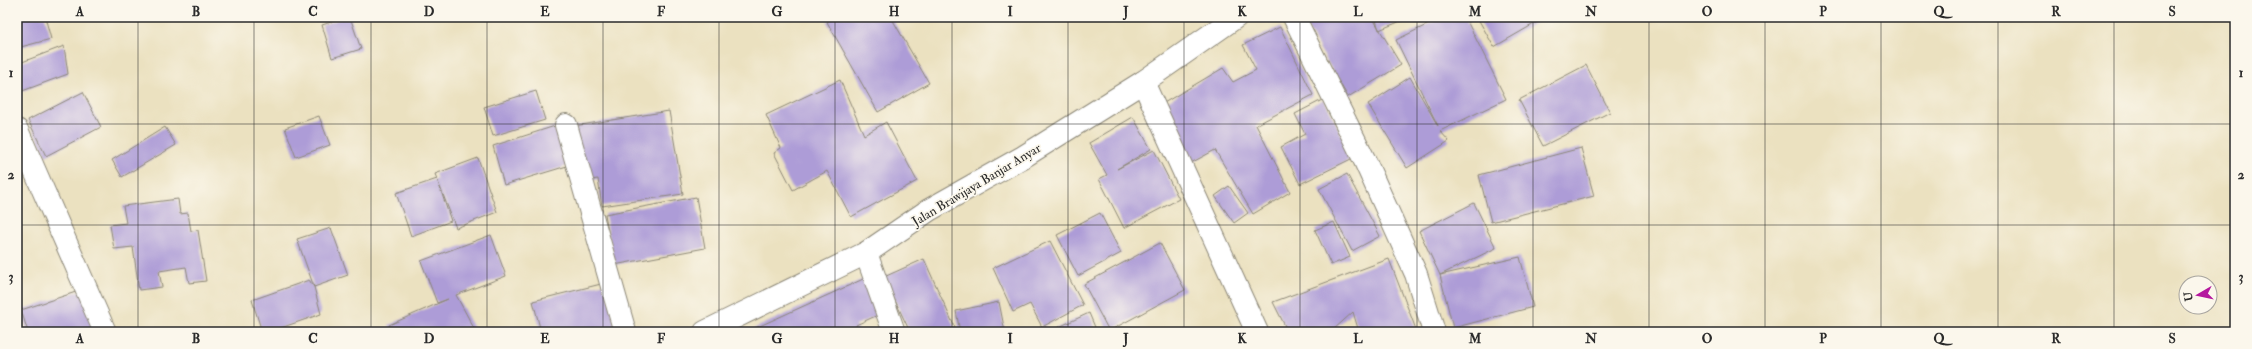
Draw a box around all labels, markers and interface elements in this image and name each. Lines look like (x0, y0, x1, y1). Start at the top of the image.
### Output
text: A (75, 4, 85, 20)
text: B (192, 4, 200, 20)
text: C (308, 4, 318, 20)
text: D (424, 4, 435, 20)
text: E (540, 4, 550, 20)
text: F (657, 4, 666, 20)
text: G (772, 4, 783, 20)
text: H (889, 4, 900, 20)
text: I (1007, 4, 1013, 20)
text: J (1122, 4, 1129, 21)
text: K (1237, 4, 1247, 20)
text: L (1353, 4, 1363, 20)
text: M (1468, 4, 1482, 20)
text: N (1584, 4, 1597, 20)
text: O (1702, 4, 1713, 20)
text: P (1819, 4, 1827, 20)
text: Q (1934, 4, 1954, 20)
text: R (2051, 4, 2061, 20)
text: S (2168, 4, 2176, 20)
text: 1 (9, 65, 14, 81)
text: 1 (2239, 65, 2244, 81)
street label: Jalan Brawijaya Banjar Anyar (908, 140, 1044, 231)
text: 2 (8, 167, 15, 183)
text: 2 (2238, 167, 2245, 183)
text: 3 (9, 269, 14, 285)
text: 3 (2239, 269, 2244, 285)
north arrow (2178, 275, 2218, 315)
text: U (2181, 290, 2196, 302)
text: A (75, 331, 85, 347)
text: B (192, 331, 200, 347)
text: C (308, 331, 318, 347)
text: D (424, 331, 435, 347)
text: E (540, 331, 550, 347)
text: F (657, 331, 666, 347)
text: G (772, 331, 783, 347)
text: H (889, 331, 900, 347)
text: I (1007, 331, 1013, 347)
text: J (1122, 331, 1129, 348)
text: K (1237, 331, 1247, 347)
text: L (1353, 331, 1363, 347)
text: M (1468, 331, 1482, 347)
text: N (1584, 331, 1597, 347)
text: O (1702, 331, 1713, 347)
text: P (1819, 331, 1827, 347)
text: Q (1934, 331, 1954, 347)
text: R (2051, 331, 2061, 347)
text: S (2168, 331, 2176, 347)

